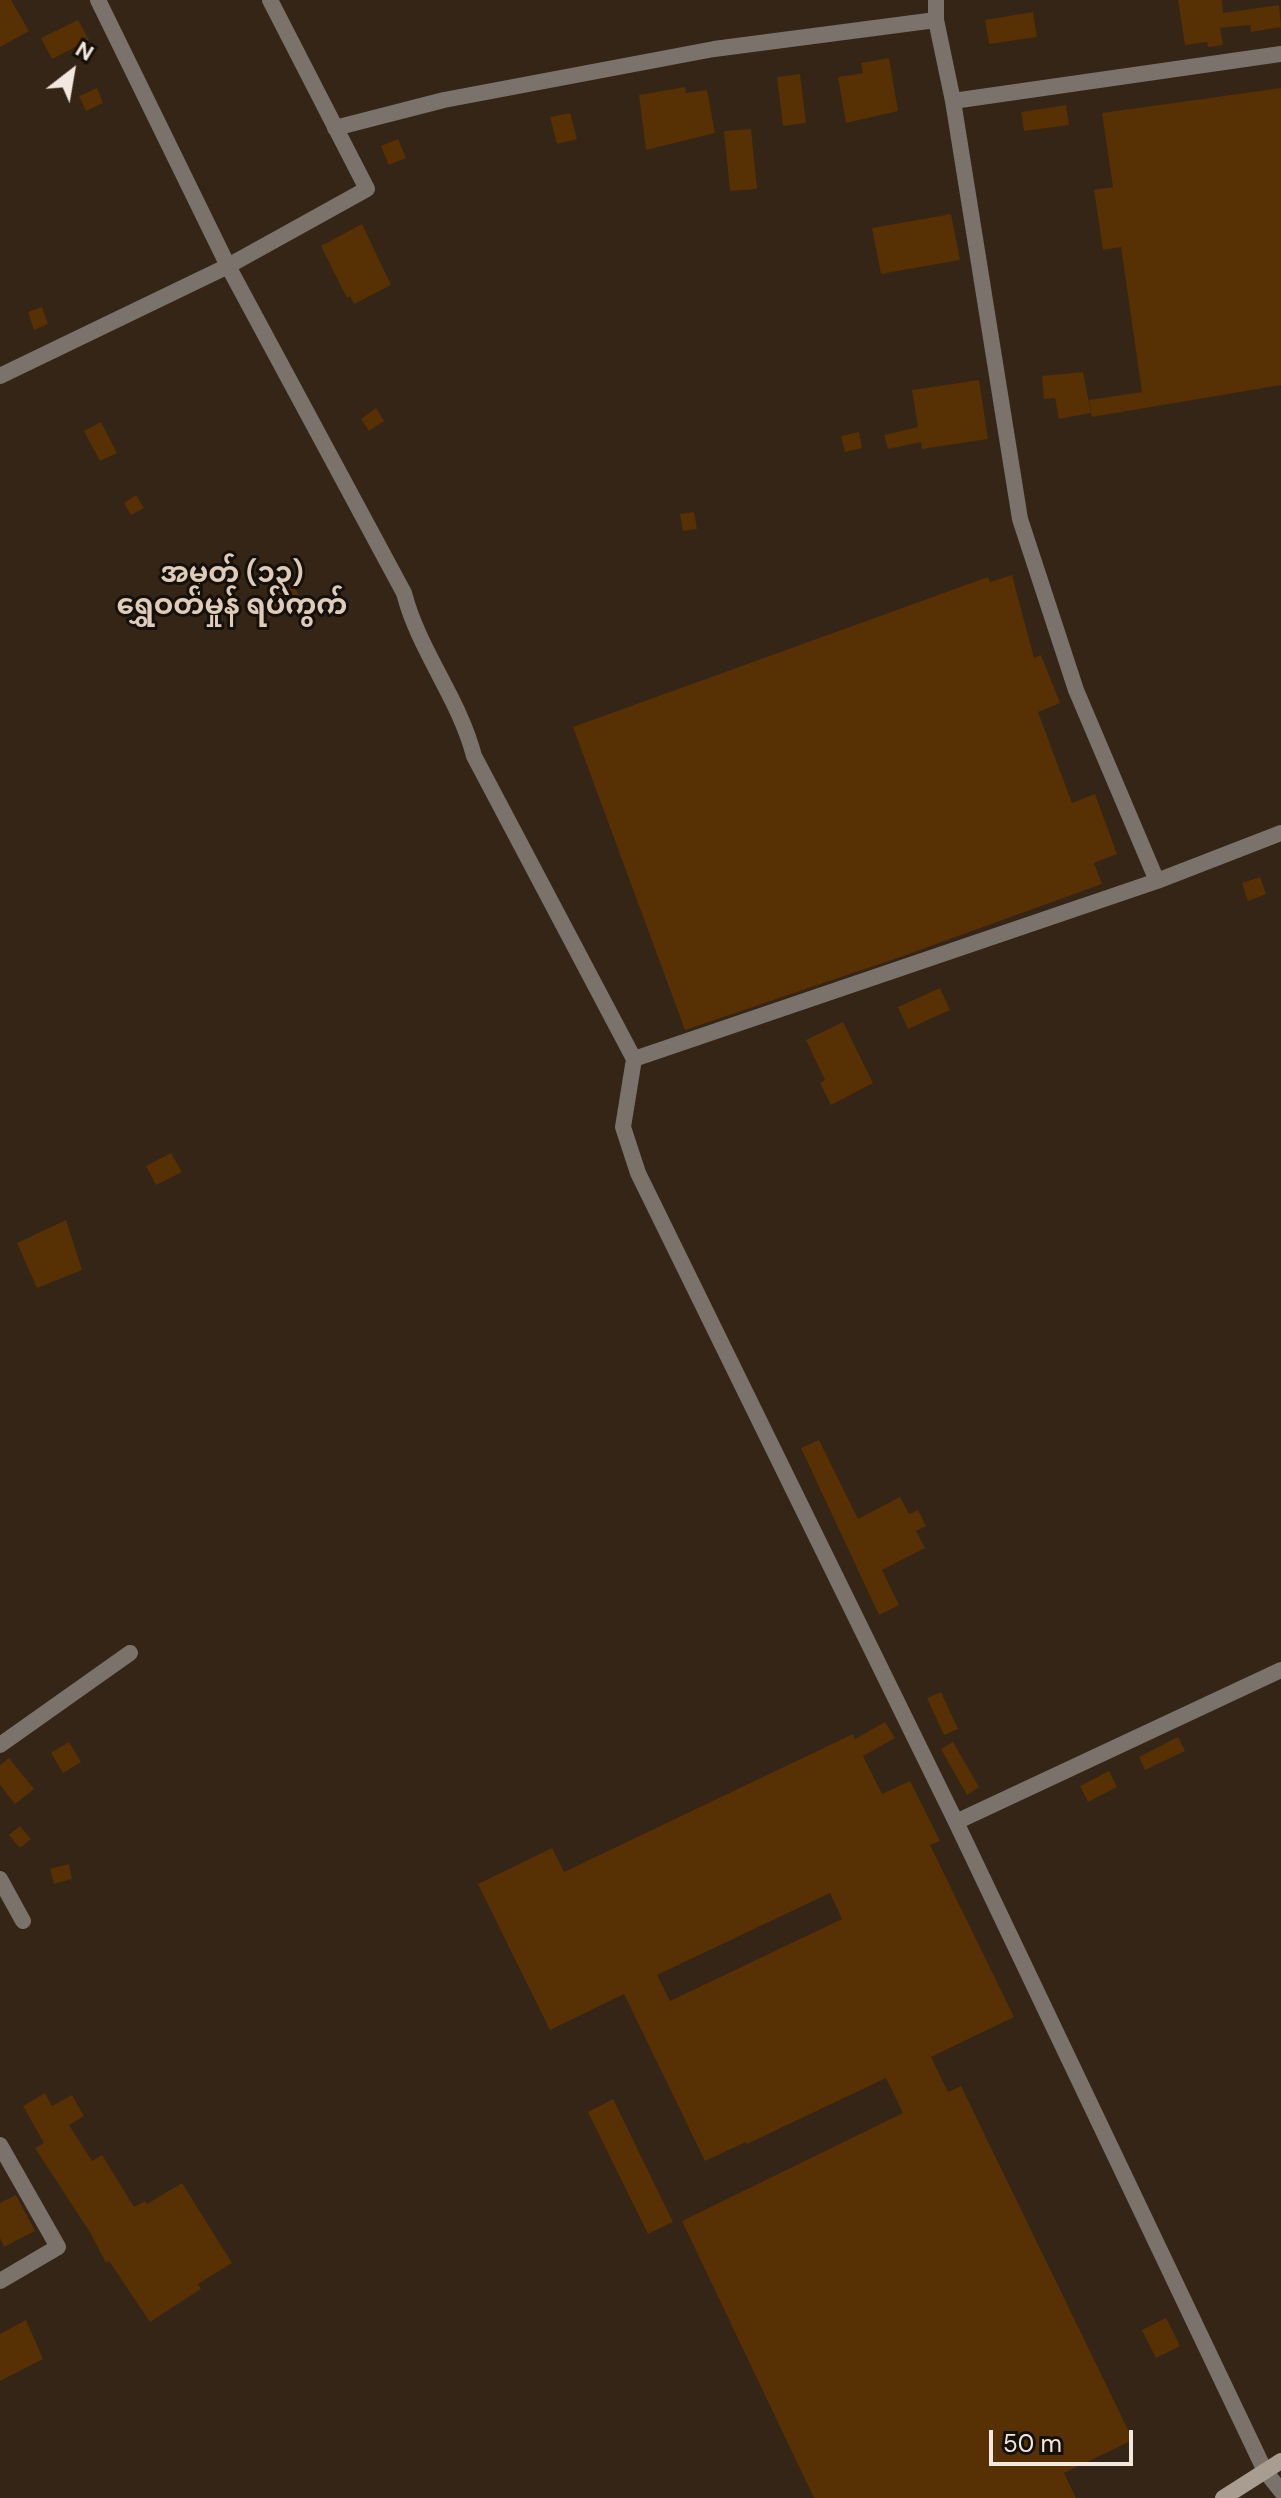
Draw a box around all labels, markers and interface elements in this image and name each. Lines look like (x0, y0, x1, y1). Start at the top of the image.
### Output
north arrow (32, 32, 112, 112)
text: N (70, 34, 99, 68)
district label: အမှတ် (၁၃) ရွှေဝတ်မှုန် ရပ်ကွက် (117, 558, 347, 624)
scale bar (993, 2414, 1137, 2464)
text: 50 m (1003, 2428, 1062, 2459)

